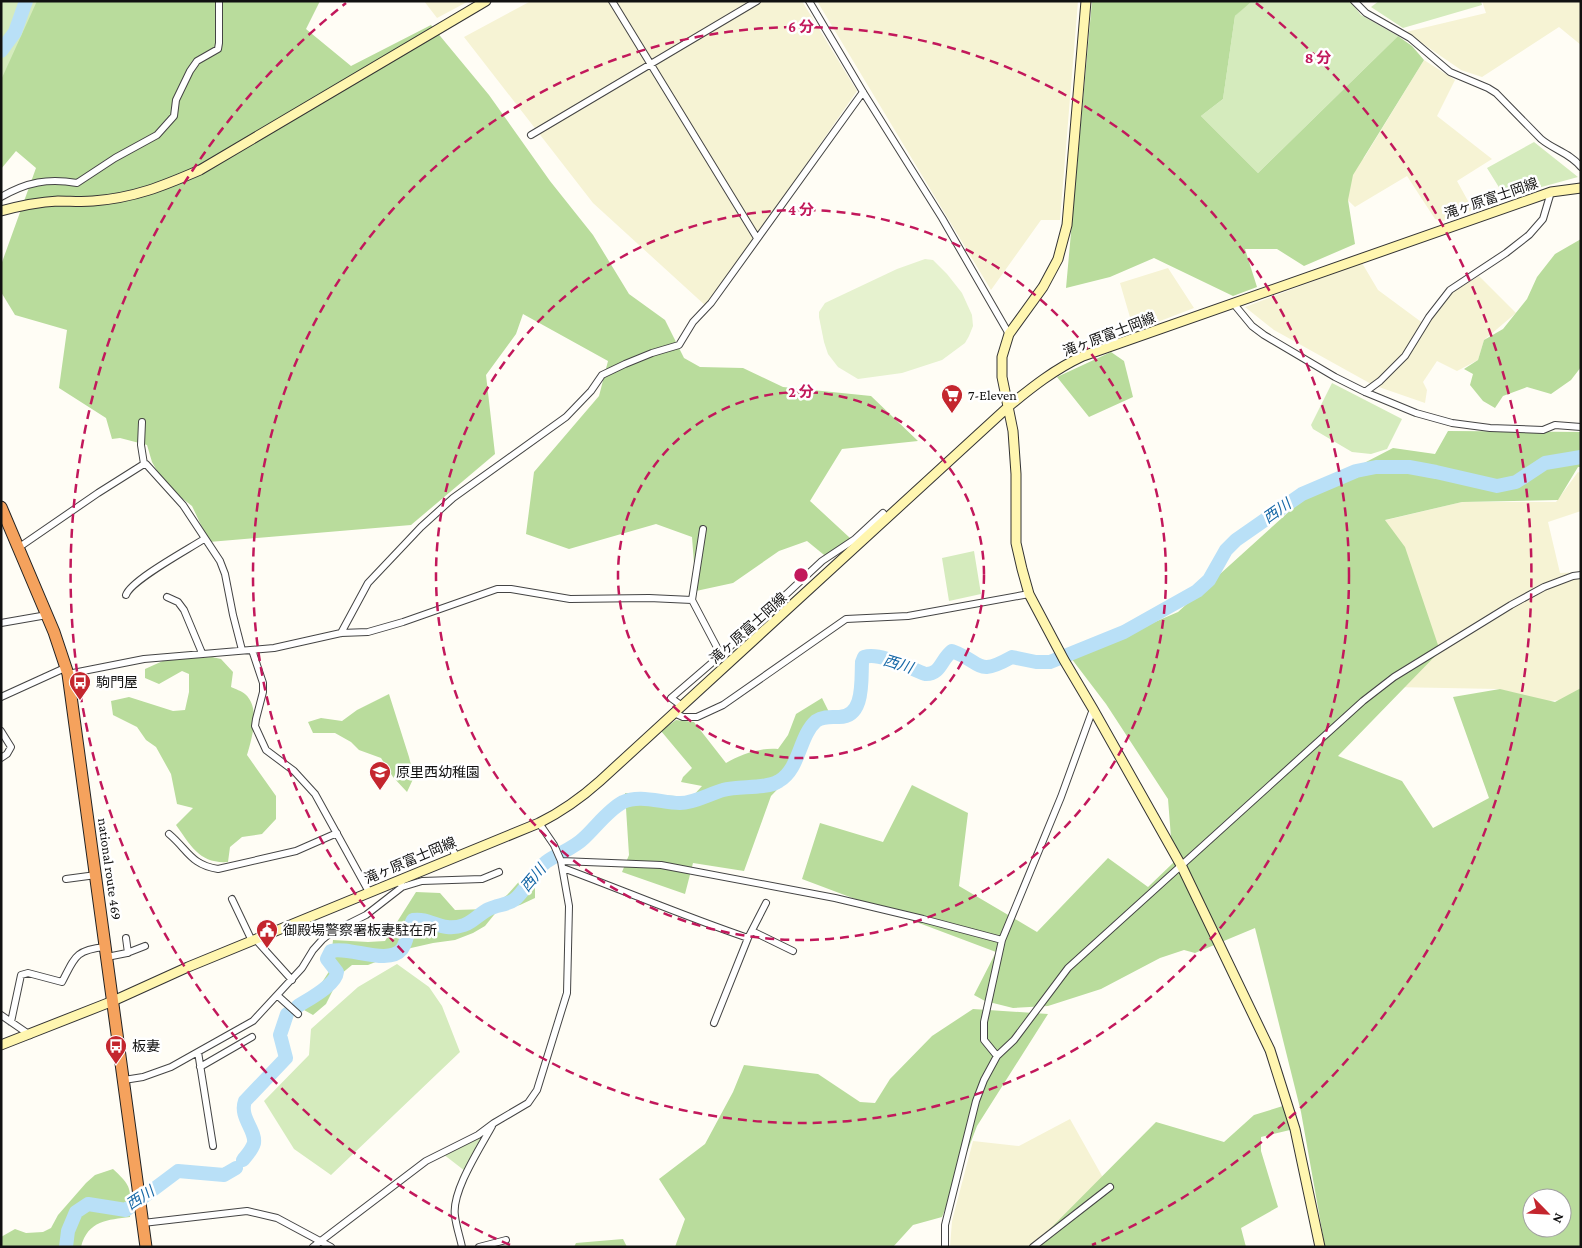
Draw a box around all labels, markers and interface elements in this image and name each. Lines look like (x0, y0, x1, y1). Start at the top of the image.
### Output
text: 6 分 (788, 19, 814, 35)
text: 8 分 (1305, 50, 1331, 66)
street label: 滝ヶ原富士岡線 (1442, 174, 1540, 222)
text: 4 分 (788, 202, 814, 218)
street label: 滝ヶ原富士岡線 (1060, 309, 1158, 359)
supermarket icon: 7-Eleven (940, 383, 964, 414)
text: 2 分 (788, 384, 814, 400)
place label: 7-Eleven (968, 387, 1017, 403)
water label: 西川 (1260, 495, 1296, 526)
centre of rings (792, 566, 810, 584)
street label: 滝ヶ原富士岡線 (706, 589, 790, 667)
water label: 西川 (881, 652, 917, 677)
bus stop icon: 駒門屋 (68, 670, 92, 701)
place label: 駒門屋 (96, 674, 138, 690)
school or university icon: 原里西幼稚園 (368, 760, 392, 791)
place label: 原里西幼稚園 (396, 764, 480, 780)
street label: national route 469 (95, 817, 125, 921)
street label: 滝ヶ原富士岡線 (362, 833, 458, 887)
water label: 西川 (517, 860, 550, 895)
public building icon: 御殿場警察署板妻駐在所 (255, 918, 279, 949)
place label: 御殿場警察署板妻駐在所 (283, 922, 437, 938)
bus stop icon: 板妻 (104, 1034, 128, 1065)
place label: 板妻 (132, 1038, 160, 1054)
water label: 西川 (123, 1182, 159, 1213)
north arrow (1522, 1188, 1572, 1238)
text: N (1549, 1211, 1568, 1226)

